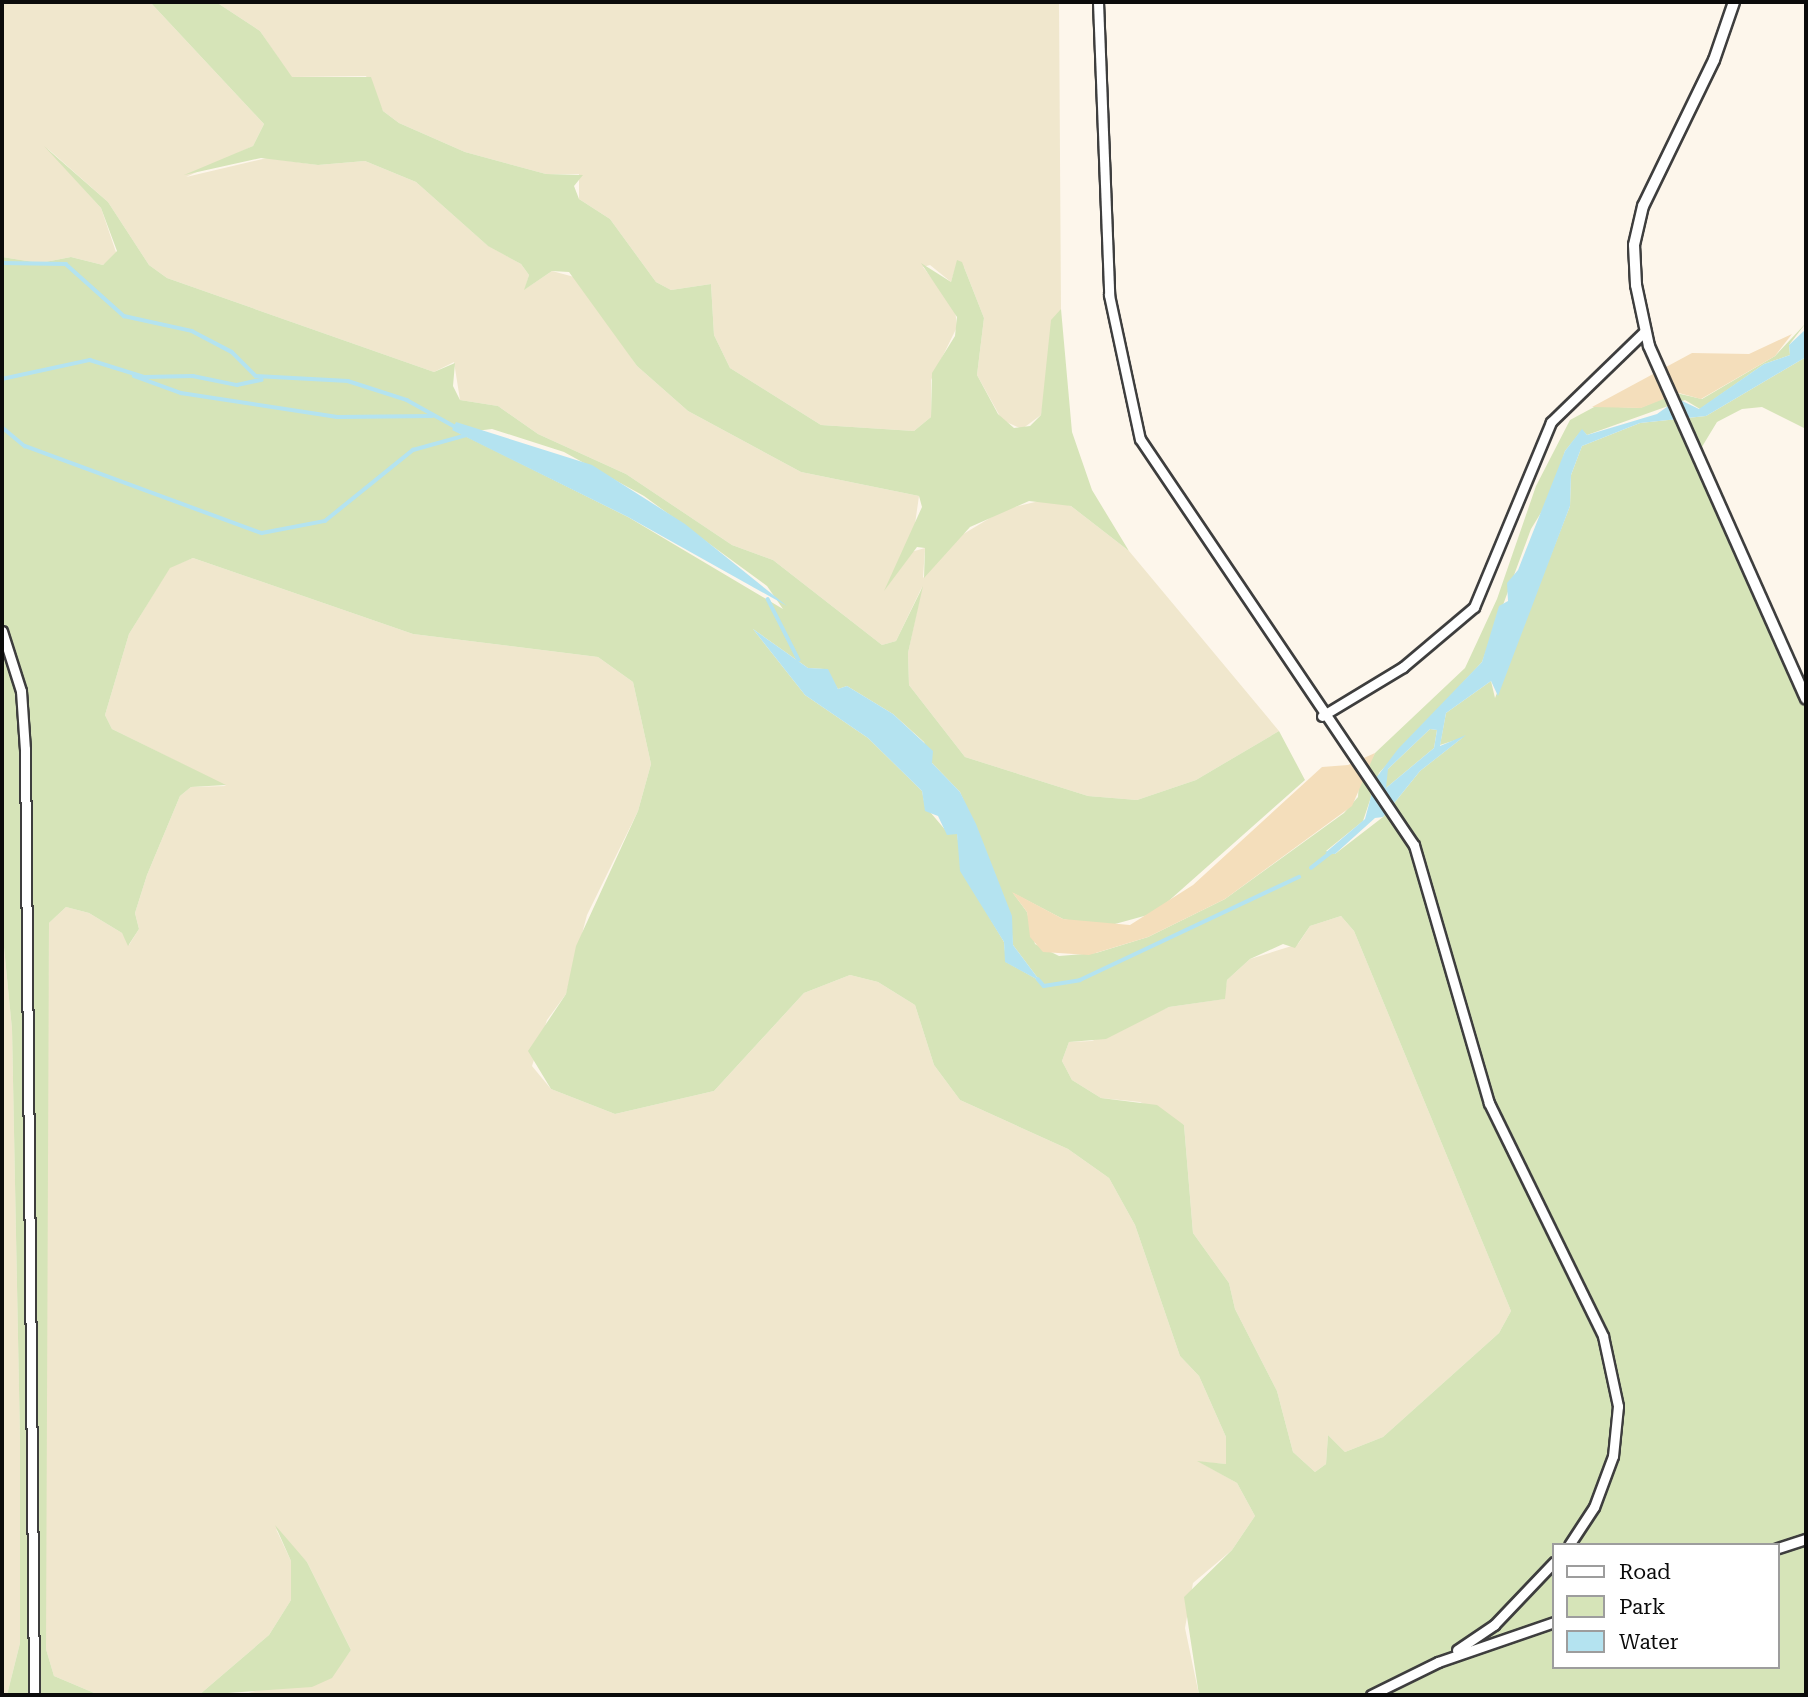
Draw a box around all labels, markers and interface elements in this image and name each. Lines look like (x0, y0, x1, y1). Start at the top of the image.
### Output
legend (1552, 1543, 1780, 1669)
text: Road (1619, 1560, 1671, 1584)
text: Park (1619, 1595, 1665, 1619)
text: Water (1619, 1630, 1678, 1654)

